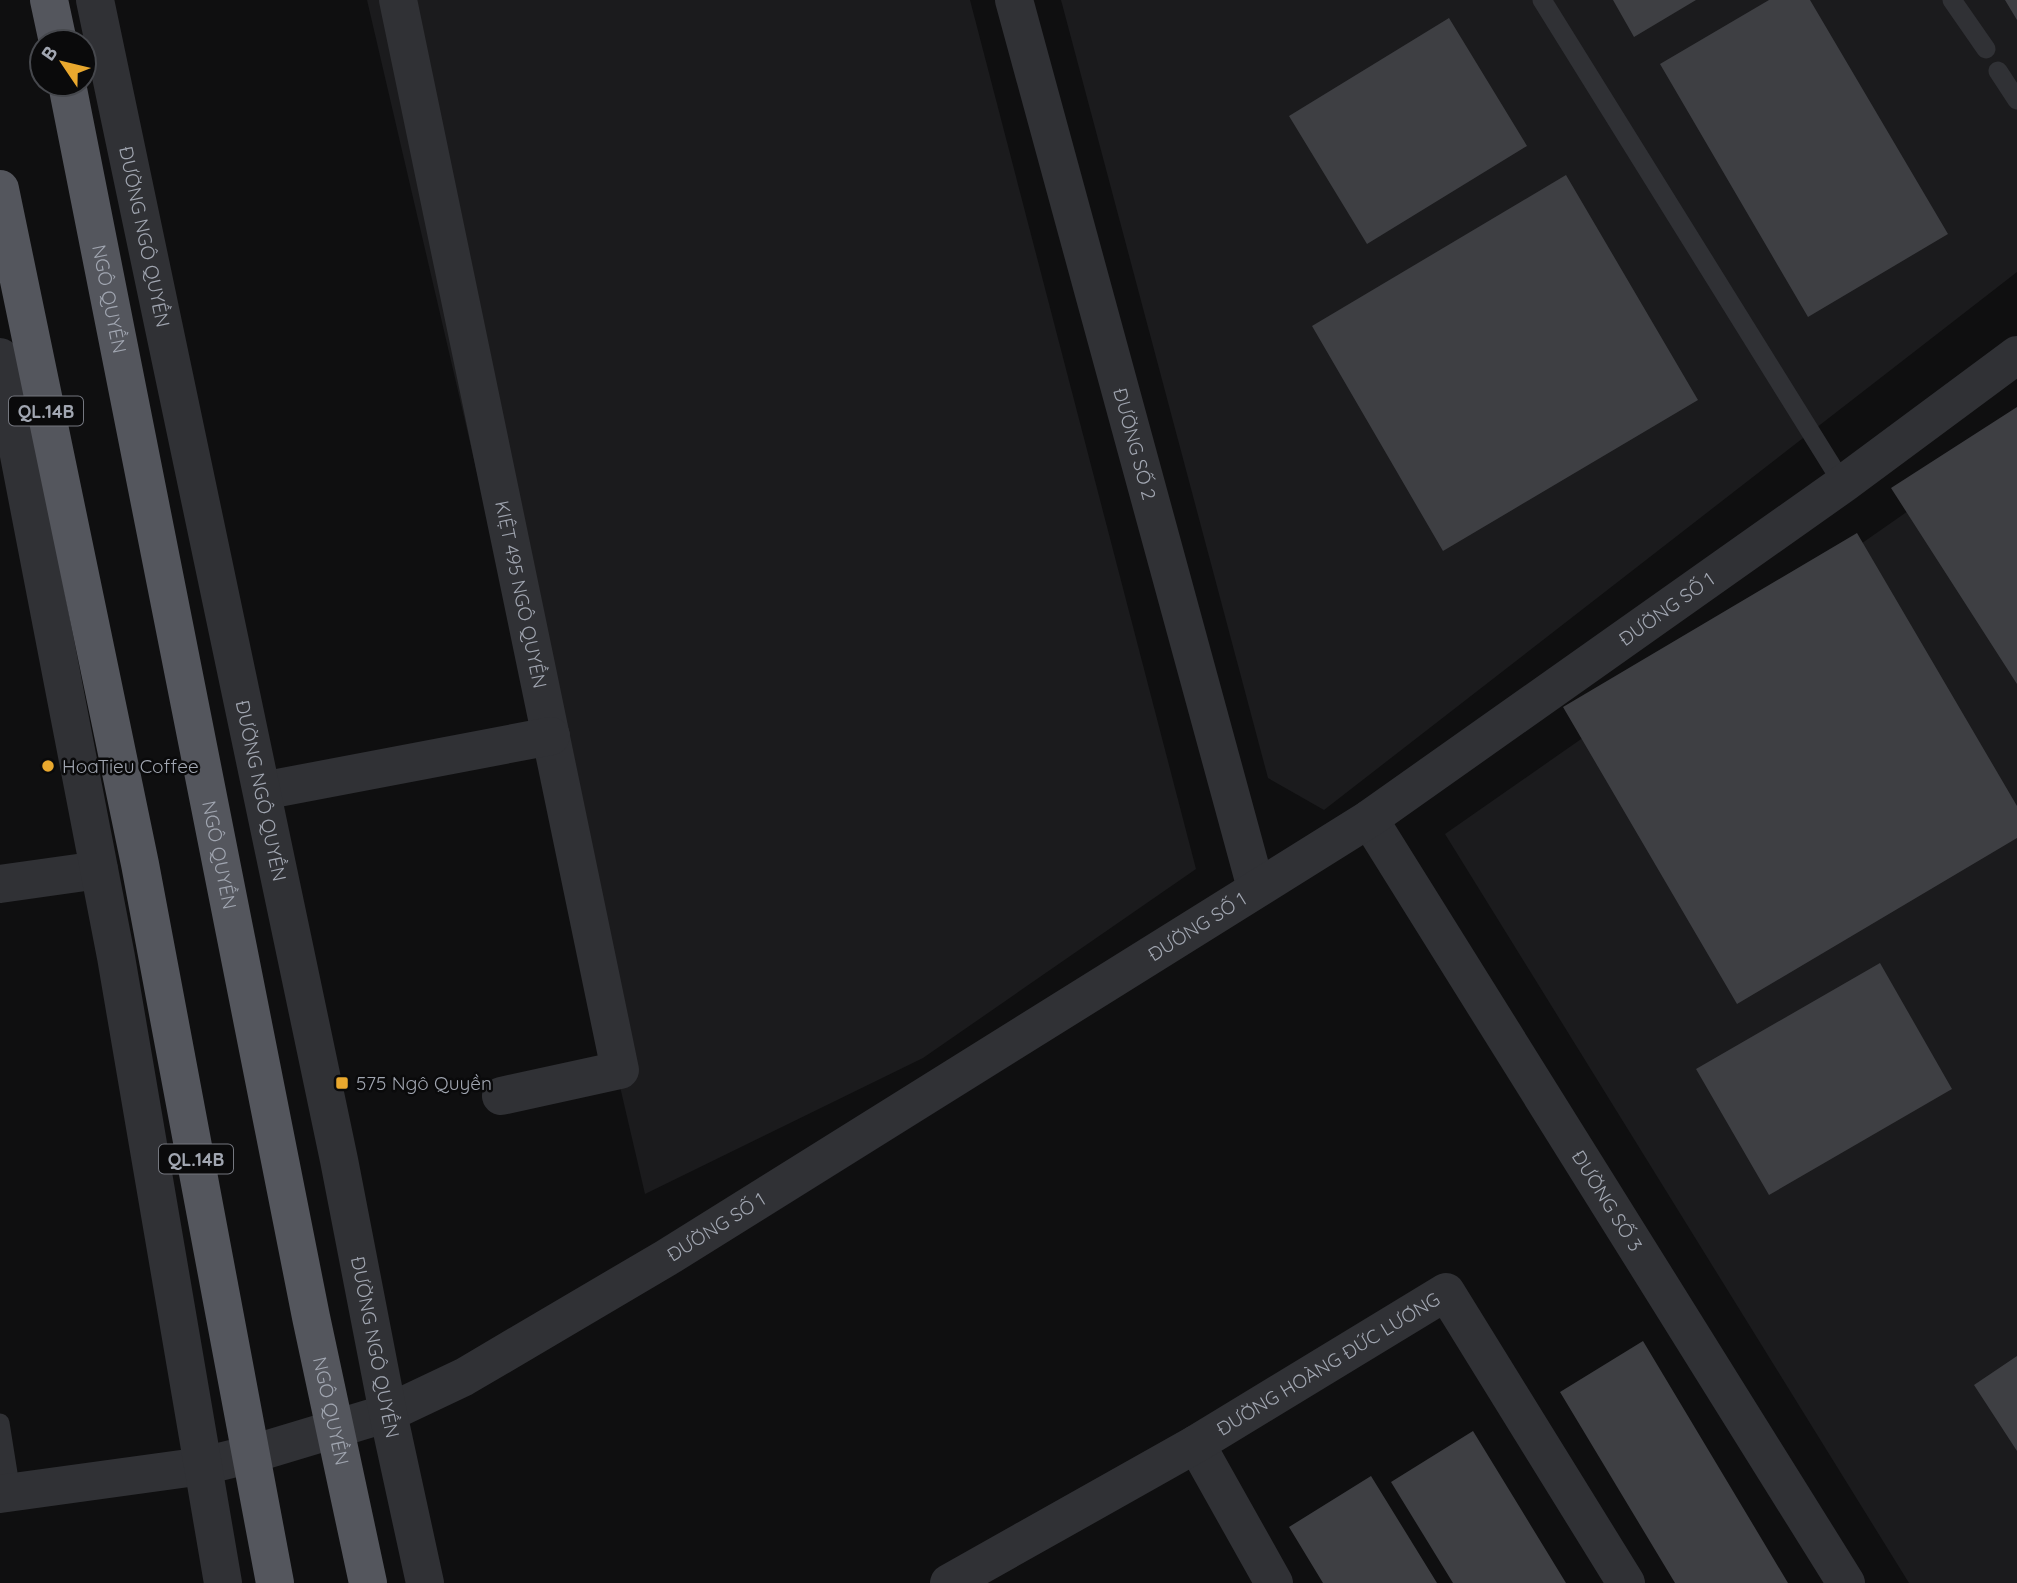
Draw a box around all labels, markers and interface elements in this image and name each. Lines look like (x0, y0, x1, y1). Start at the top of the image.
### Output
north arrow (28, 28, 98, 98)
text: B (36, 41, 62, 65)
street label: ĐƯỜNG NGÔ QUYỀN (114, 144, 176, 329)
street label: NGÔ QUYỀN (87, 242, 132, 355)
street label: ĐƯỜNG SỐ 2 (1108, 385, 1162, 502)
road number: QL.14B (9, 396, 83, 426)
street label: KIỆT 495 NGÔ QUYỀN (490, 498, 552, 690)
street label: ĐƯỜNG SỐ 1 (1614, 567, 1719, 651)
street label: ĐƯỜNG NGÔ QUYỀN (231, 698, 292, 883)
place label: HoaTieu Coffee (62, 754, 199, 778)
marker: HoaTieu Coffee (40, 758, 56, 774)
street label: NGÔ QUYỀN (197, 799, 242, 911)
street label: ĐƯỜNG SỐ 1 (1143, 887, 1251, 966)
place label: 575 Ngô Quyền (356, 1071, 492, 1095)
marker: 575 Ngô Quyền (334, 1075, 350, 1091)
road number: QL.14B (159, 1144, 233, 1174)
street label: ĐƯỜNG SỐ 3 (1567, 1146, 1648, 1256)
street label: ĐƯỜNG SỐ 1 (662, 1187, 770, 1266)
street label: ĐƯỜNG NGÔ QUYỀN (346, 1254, 405, 1440)
street label: ĐƯỜNG HOÀNG ĐỨC LƯƠNG (1212, 1287, 1444, 1441)
street label: NGÔ QUYỀN (308, 1355, 354, 1467)

